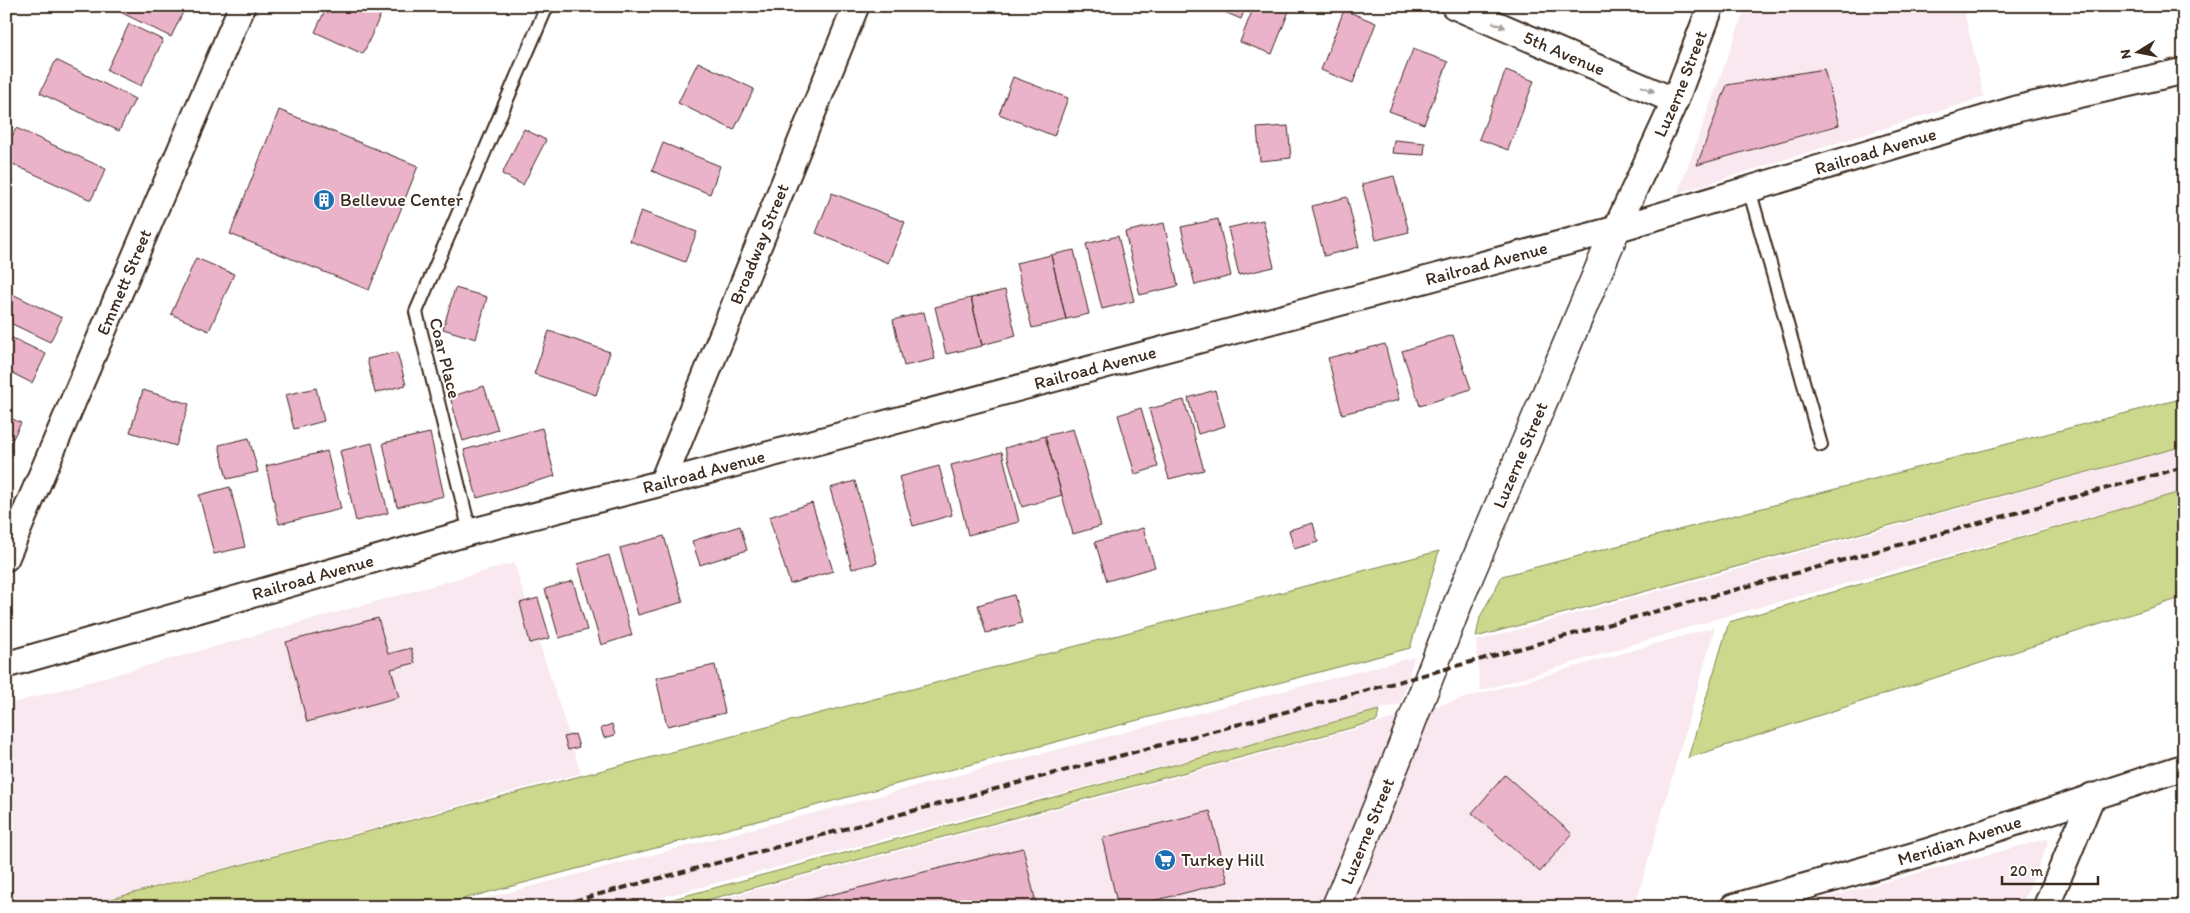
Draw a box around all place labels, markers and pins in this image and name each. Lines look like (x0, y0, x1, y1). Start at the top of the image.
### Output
building icon: Bellevue Center (312, 188, 336, 212)
place label: Bellevue Center (340, 189, 464, 211)
supermarket icon: Turkey Hill (1153, 848, 1177, 872)
place label: Turkey Hill (1181, 849, 1264, 871)

